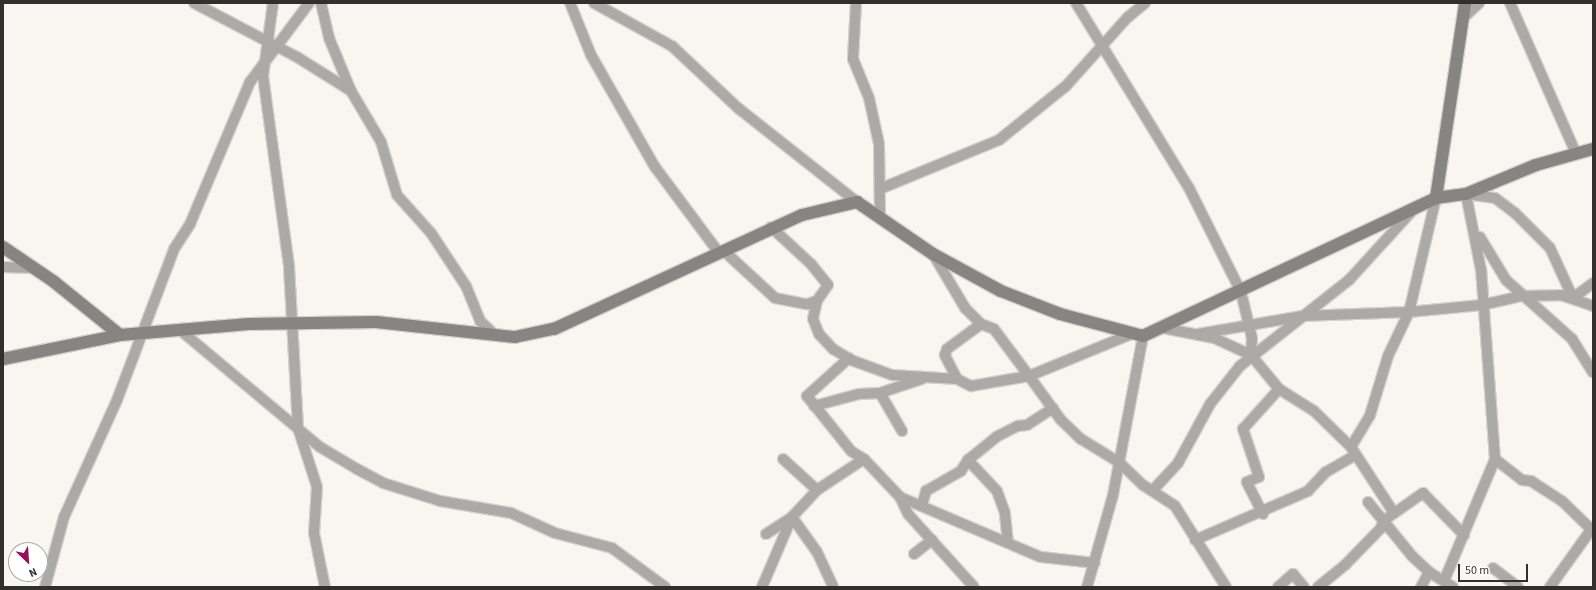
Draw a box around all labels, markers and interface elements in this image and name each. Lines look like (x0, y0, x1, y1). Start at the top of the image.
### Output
north arrow (8, 542, 48, 582)
scale bar (1460, 556, 1530, 582)
text: 50 m (1465, 562, 1489, 579)
text: N (26, 564, 39, 581)

